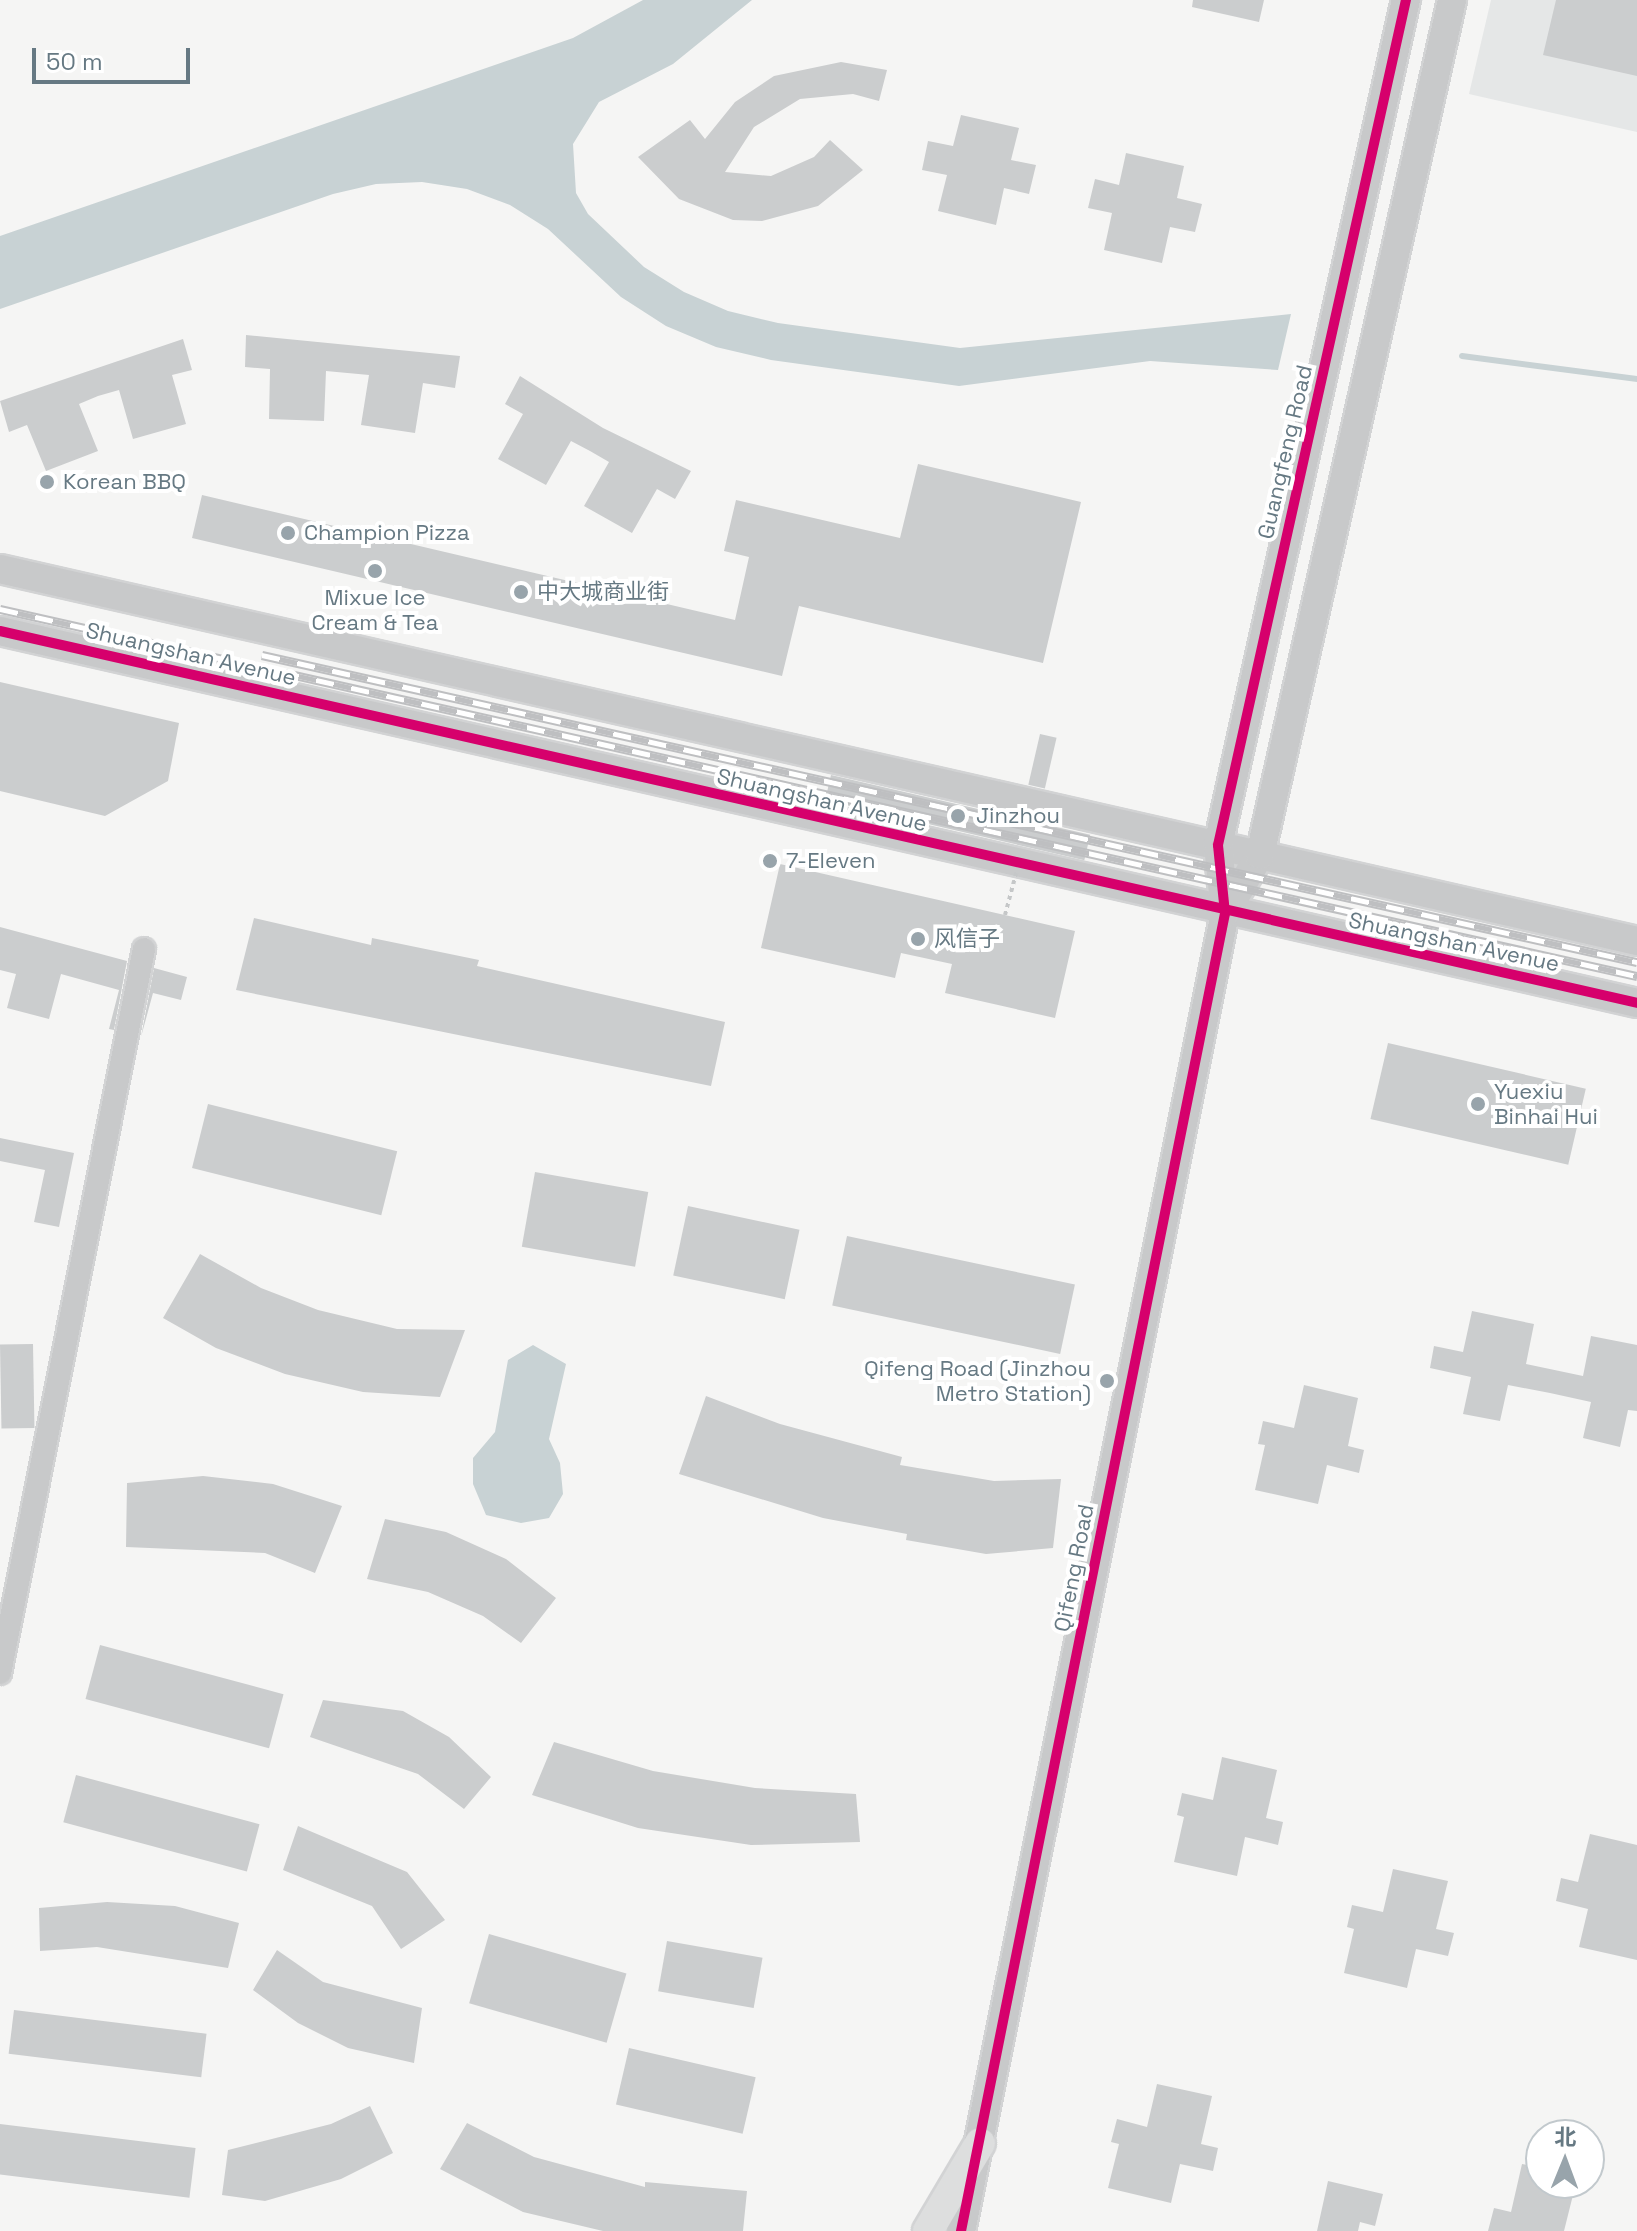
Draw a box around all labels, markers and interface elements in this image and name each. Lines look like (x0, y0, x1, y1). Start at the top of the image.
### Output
scale bar (36, 32, 194, 82)
text: 50 m (46, 46, 103, 77)
street label: Guangfeng Road (1252, 362, 1318, 542)
place label: Korean BBQ (63, 469, 186, 495)
marker: Korean BBQ (38, 473, 56, 491)
place label: Champion Pizza (304, 520, 470, 546)
marker: Champion Pizza (279, 524, 297, 542)
marker: Mixue Ice Cream & Tea (366, 562, 384, 580)
place label: 中大城商业街 (537, 579, 669, 605)
marker: 中大城商业街 (512, 583, 530, 601)
place label: Mixue Ice Cream & Tea (311, 584, 439, 636)
street label: Shuangshan Avenue (83, 617, 299, 691)
street label: Shuangshan Avenue (714, 763, 930, 837)
place label: Jinzhou (976, 803, 1060, 829)
marker: Jinzhou (947, 805, 969, 827)
place label: 7-Eleven (786, 848, 875, 874)
marker: 7-Eleven (761, 852, 779, 870)
street label: Shuangshan Avenue (1346, 907, 1562, 977)
place label: 风信子 (934, 926, 1000, 952)
marker: 风信子 (909, 930, 927, 948)
place label: Yuexiu Binhai Hui (1494, 1078, 1598, 1130)
marker: Yuexiu Binhai Hui (1469, 1095, 1487, 1113)
place label: Qifeng Road (Jinzhou Metro Station) (864, 1355, 1091, 1406)
marker: Qifeng Road (Jinzhou Metro Station) (1098, 1372, 1116, 1390)
street label: Qifeng Road (1049, 1502, 1099, 1634)
north arrow (1525, 2119, 1605, 2199)
text: 北 (1554, 2123, 1577, 2151)

